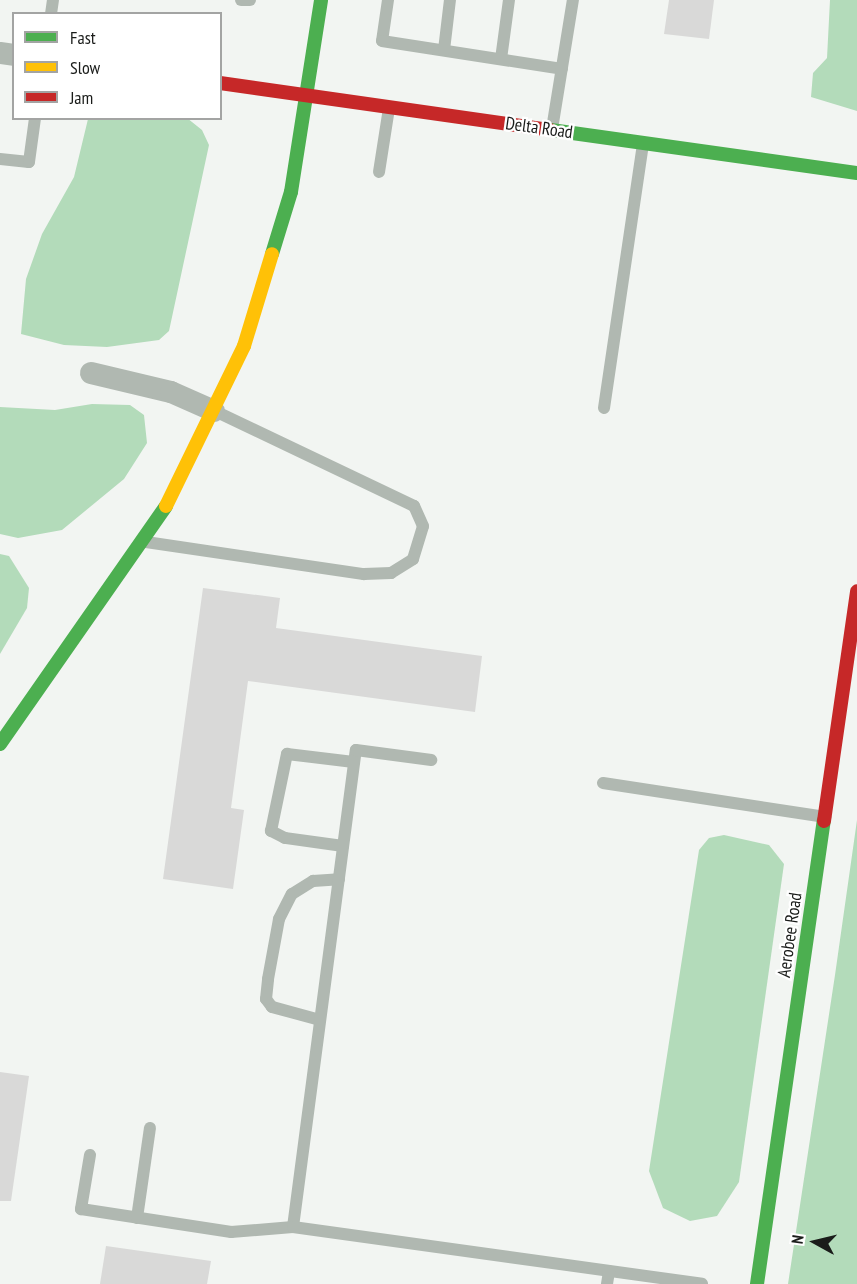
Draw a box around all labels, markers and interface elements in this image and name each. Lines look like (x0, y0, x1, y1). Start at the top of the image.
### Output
legend (12, 12, 222, 120)
text: Fast (70, 26, 96, 49)
text: Slow (70, 56, 100, 79)
text: Jam (70, 86, 93, 109)
street label: Delta Road (504, 113, 574, 143)
street label: Aerobee Road (773, 891, 807, 979)
north arrow (785, 1212, 845, 1272)
text: N (787, 1234, 808, 1245)

